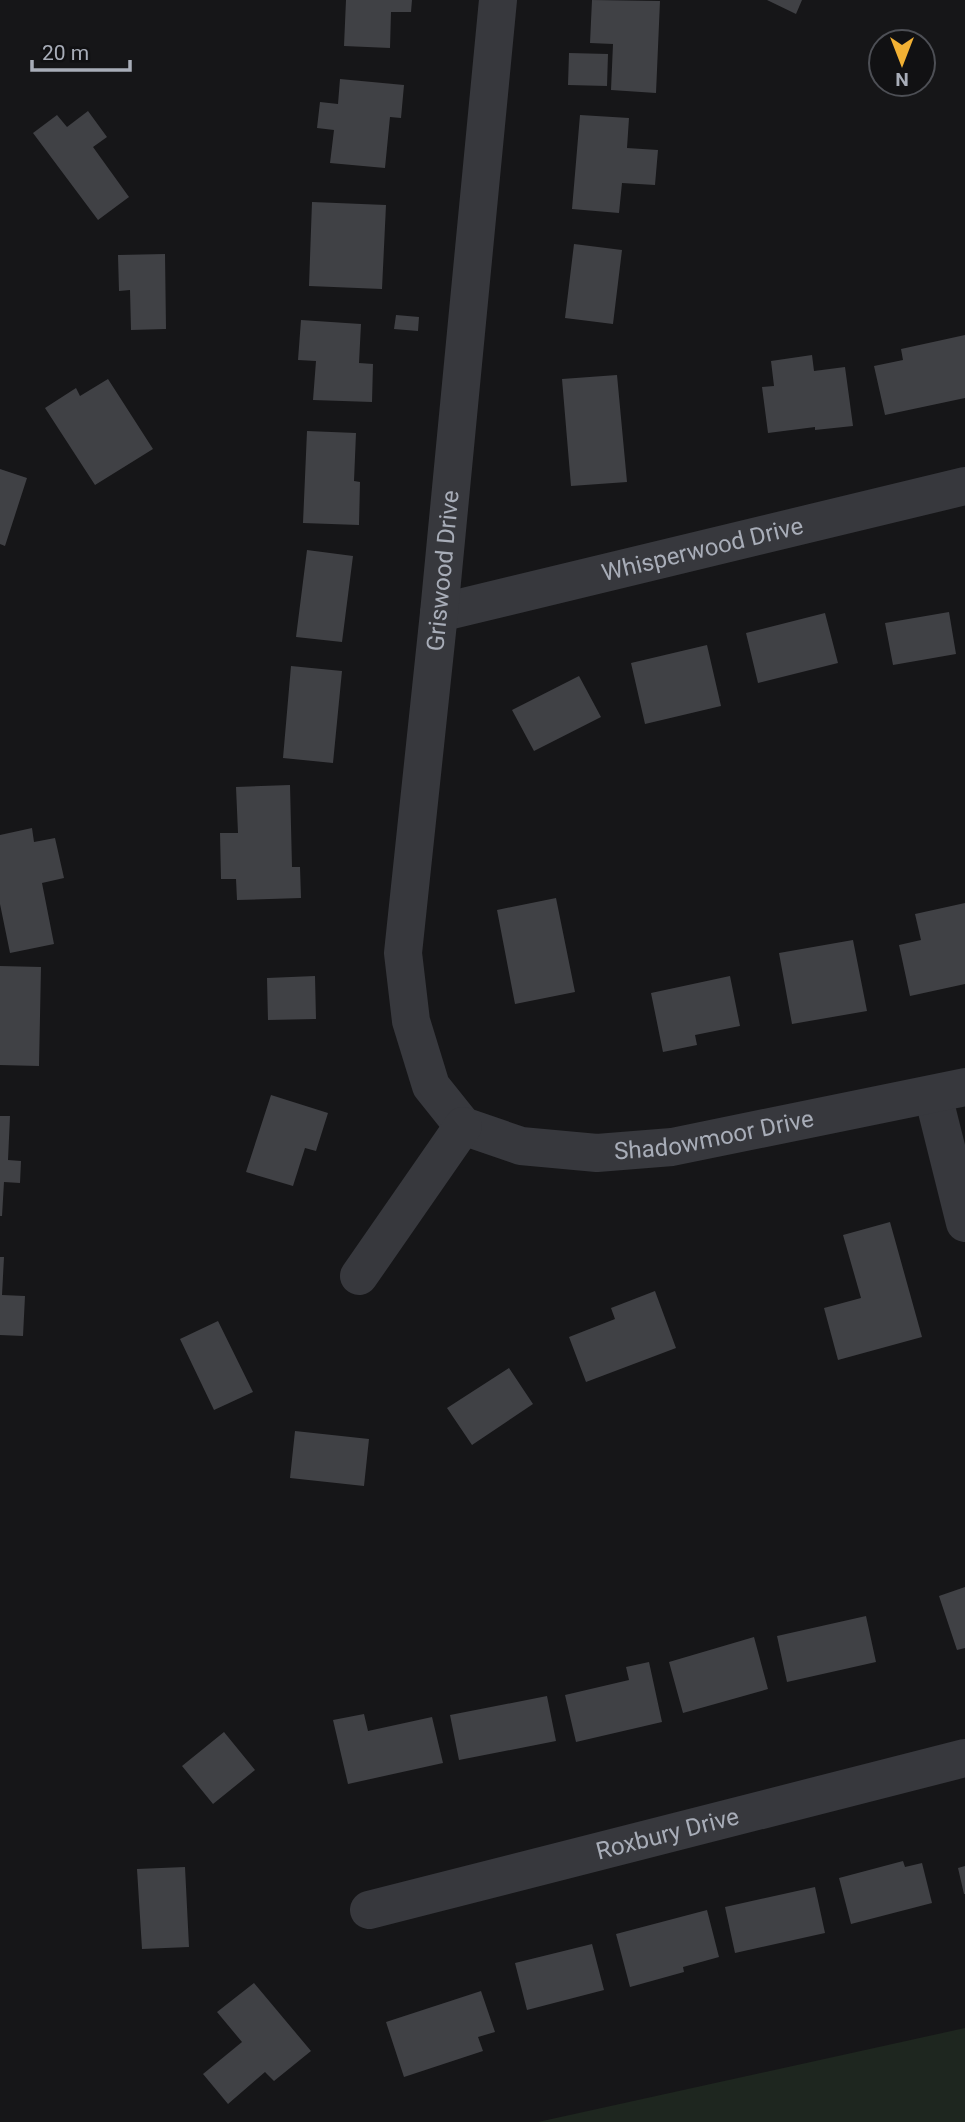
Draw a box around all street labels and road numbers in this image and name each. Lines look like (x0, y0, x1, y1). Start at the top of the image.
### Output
street label: Griswood Drive (421, 489, 465, 653)
street label: Whisperwood Drive (599, 512, 806, 587)
street label: Shadowmoor Drive (613, 1104, 816, 1166)
street label: Roxbury Drive (593, 1802, 742, 1866)

